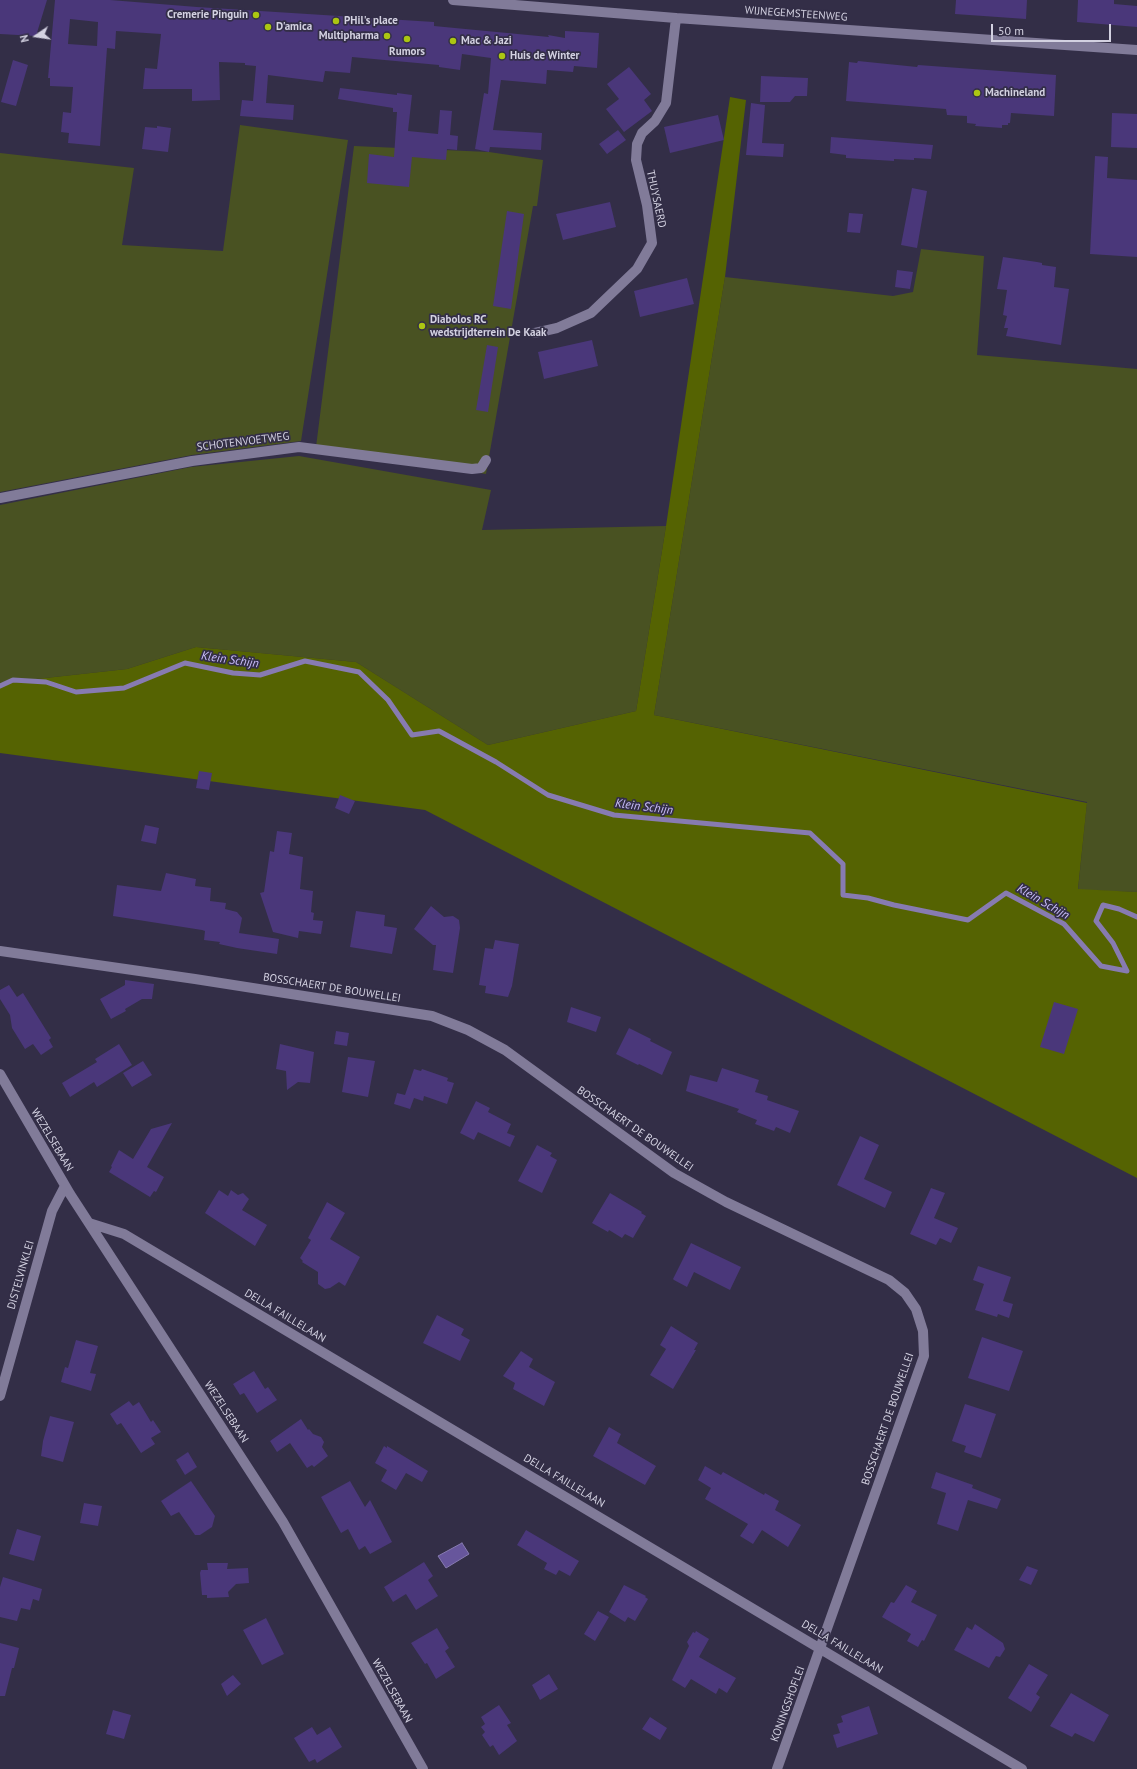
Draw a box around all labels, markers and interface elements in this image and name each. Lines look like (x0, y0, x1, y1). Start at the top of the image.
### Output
street label: WIJNEGEMSTEENWEG (744, 4, 848, 24)
place label: Cremerie Pinguin (167, 8, 248, 22)
marker: Cremerie Pinguin (251, 10, 261, 20)
place label: PHil's place (344, 14, 398, 28)
north arrow (16, 16, 56, 56)
marker: PHil's place (331, 16, 341, 26)
scale bar (993, 16, 1113, 42)
place label: D'amica (276, 20, 312, 34)
marker: D'amica (263, 22, 273, 32)
text: 50 m (998, 23, 1024, 38)
place label: Multipharma (319, 29, 379, 43)
marker: Multipharma (382, 31, 392, 41)
text: N (17, 34, 32, 44)
marker: Rumors (402, 34, 412, 44)
place label: Mac & Jazi (461, 34, 512, 48)
marker: Mac & Jazi (448, 36, 458, 46)
place label: Rumors (389, 45, 425, 59)
place label: Huis de Winter (510, 49, 579, 63)
marker: Huis de Winter (497, 51, 507, 61)
place label: Machineland (985, 86, 1045, 100)
marker: Machineland (972, 88, 982, 98)
street label: THUYSAERD (643, 169, 669, 229)
place label: Diabolos RC wedstrijdterrein De Kaak (430, 313, 546, 339)
marker: Diabolos RC wedstrijdterrein De Kaak (417, 321, 427, 331)
street label: SCHOTENVOETWEG (196, 430, 290, 454)
water label: Klein Schijn (200, 649, 260, 671)
water label: Klein Schijn (614, 796, 674, 818)
water label: Klein Schijn (1014, 881, 1072, 923)
street label: BOSSCHAERT DE BOUWELLEI (262, 971, 402, 1005)
street label: BOSSCHAERT DE BOUWELLEI (574, 1084, 696, 1174)
street label: WEZELSEBAAN (28, 1106, 76, 1174)
street label: DISTELVINKLEI (5, 1239, 37, 1311)
street label: DELLA FAILLELAAN (242, 1287, 328, 1345)
street label: BOSSCHAERT DE BOUWELLEI (859, 1351, 917, 1487)
street label: WEZELSEBAAN (201, 1379, 251, 1445)
street label: DELLA FAILLELAAN (521, 1452, 607, 1510)
street label: DELLA FAILLELAAN (799, 1618, 885, 1676)
street label: WEZELSEBAAN (369, 1657, 415, 1725)
street label: KONINGSHOFLEI (768, 1664, 808, 1744)

